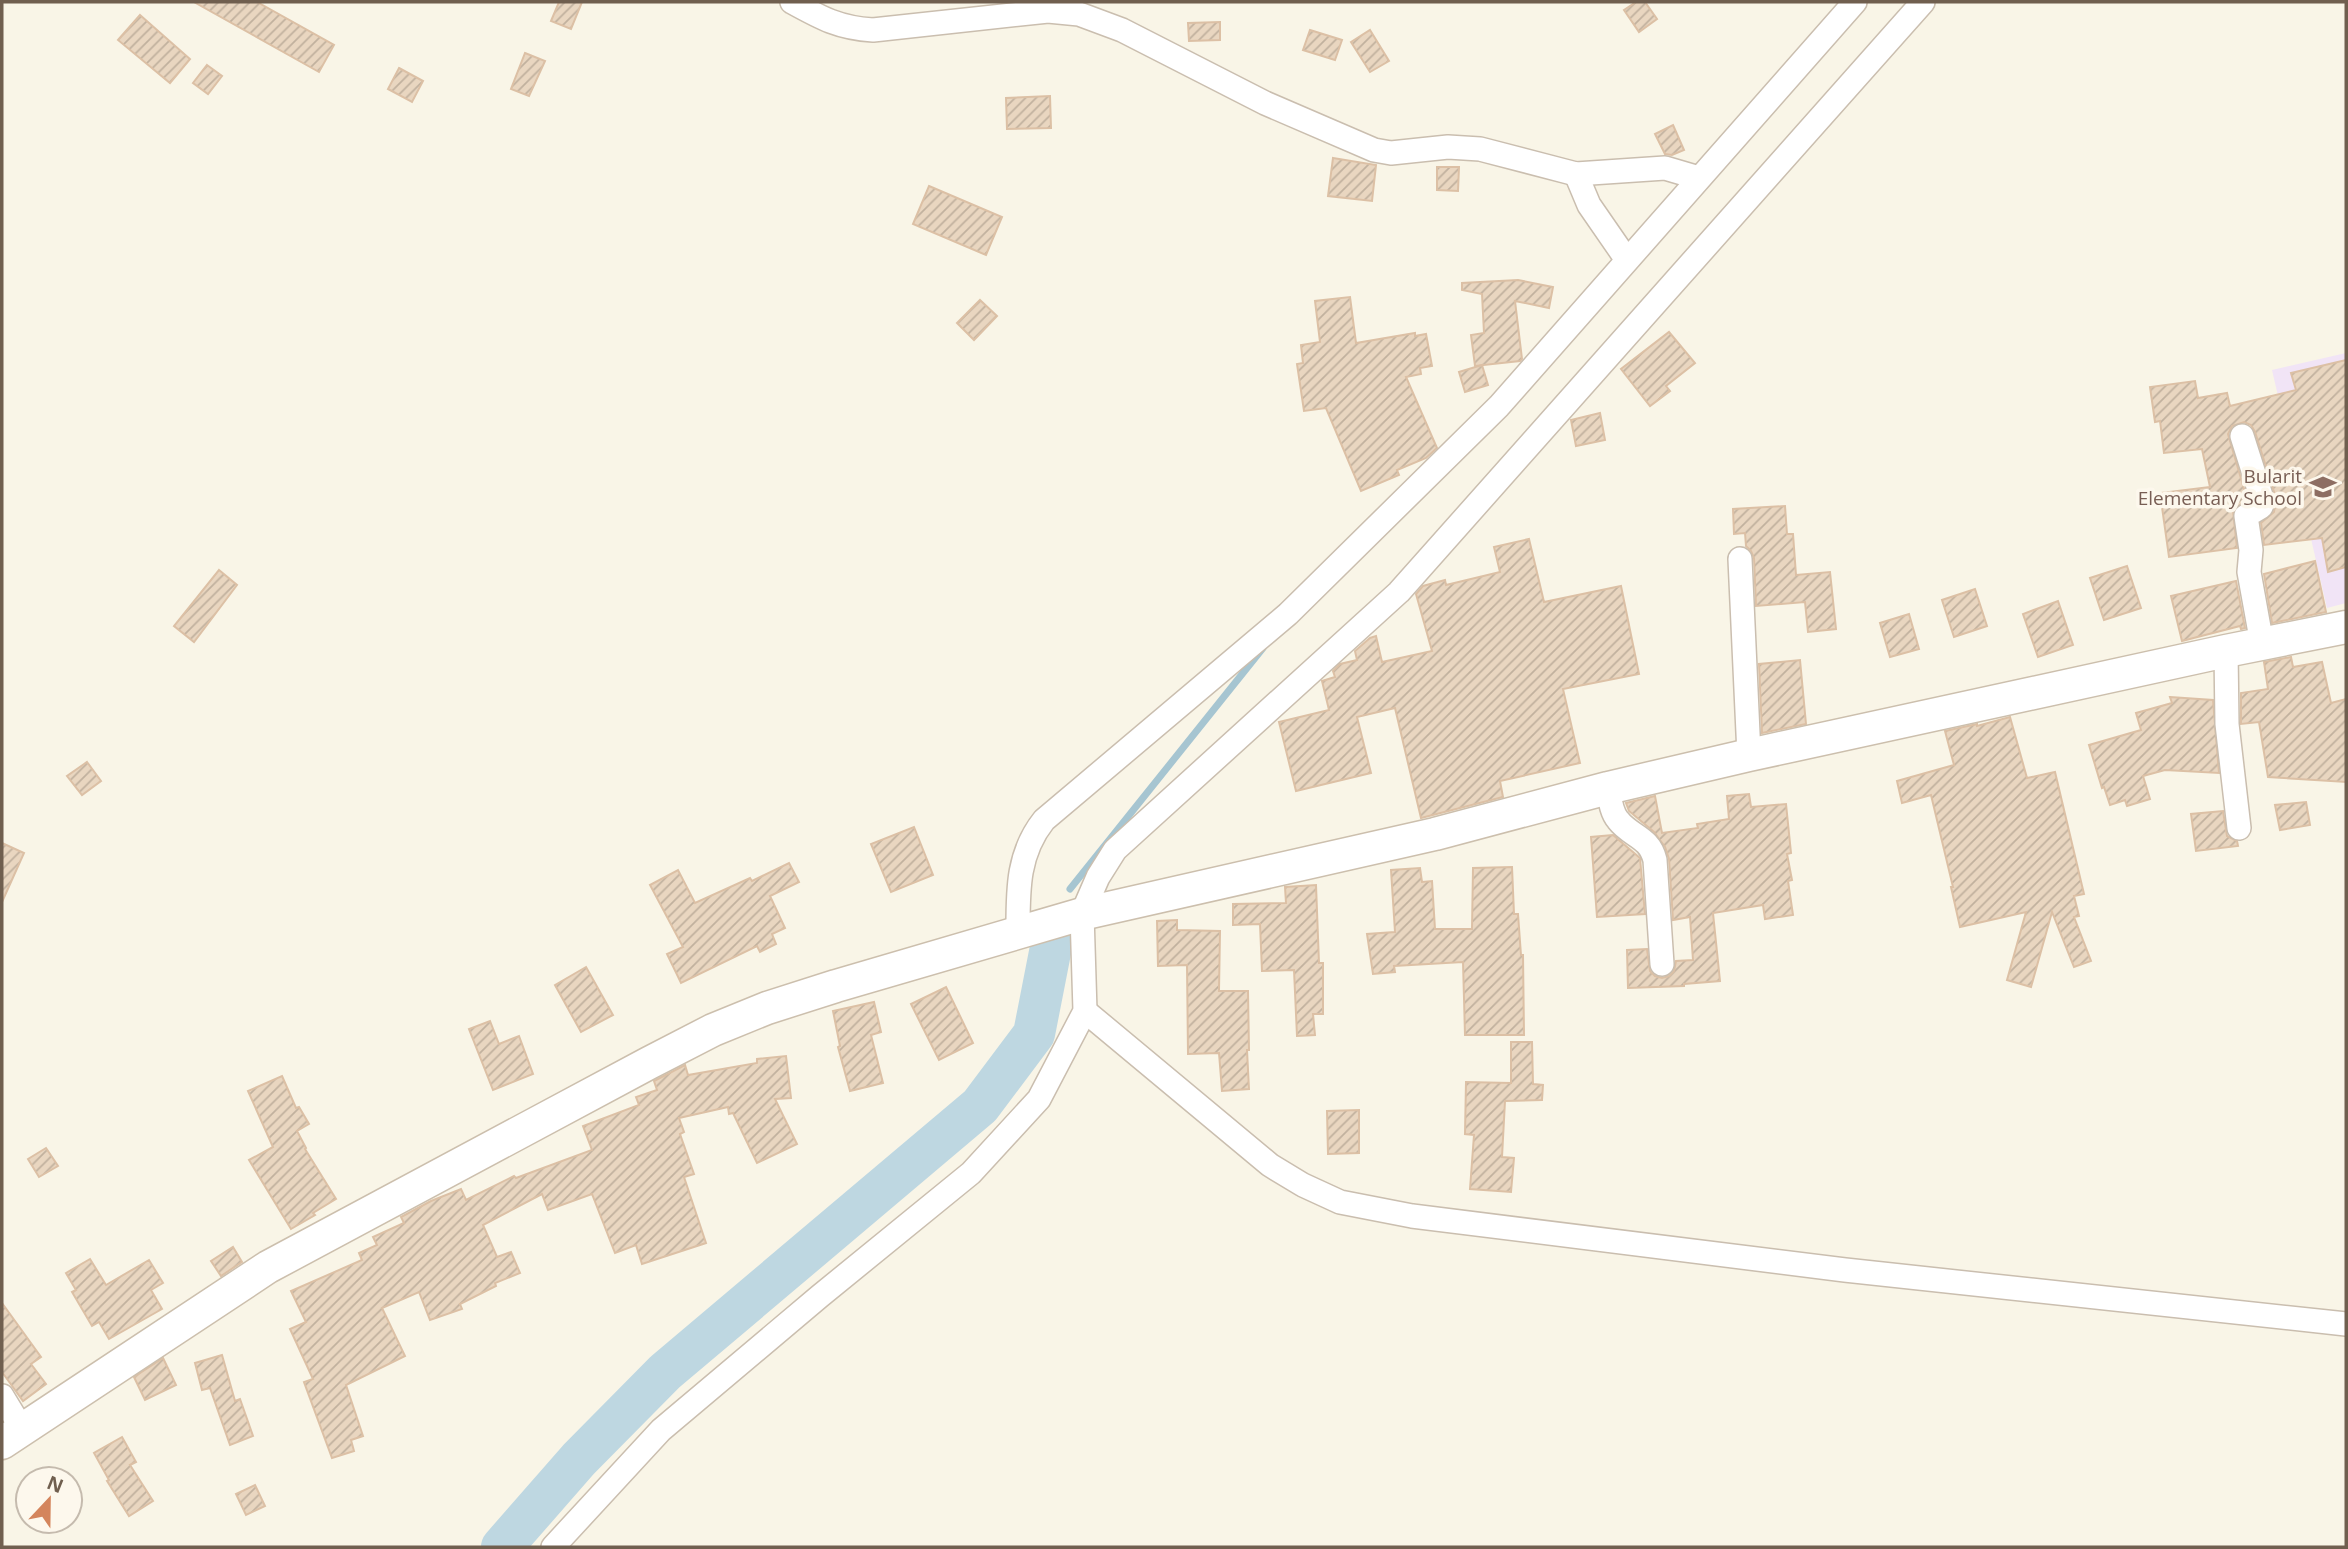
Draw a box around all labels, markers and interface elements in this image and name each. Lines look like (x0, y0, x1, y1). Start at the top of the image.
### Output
place label: Bularit Elementary School (2138, 463, 2302, 511)
school or university icon: Bularit Elementary School (2308, 472, 2338, 502)
north arrow (14, 1465, 84, 1535)
text: N (43, 1469, 67, 1499)

